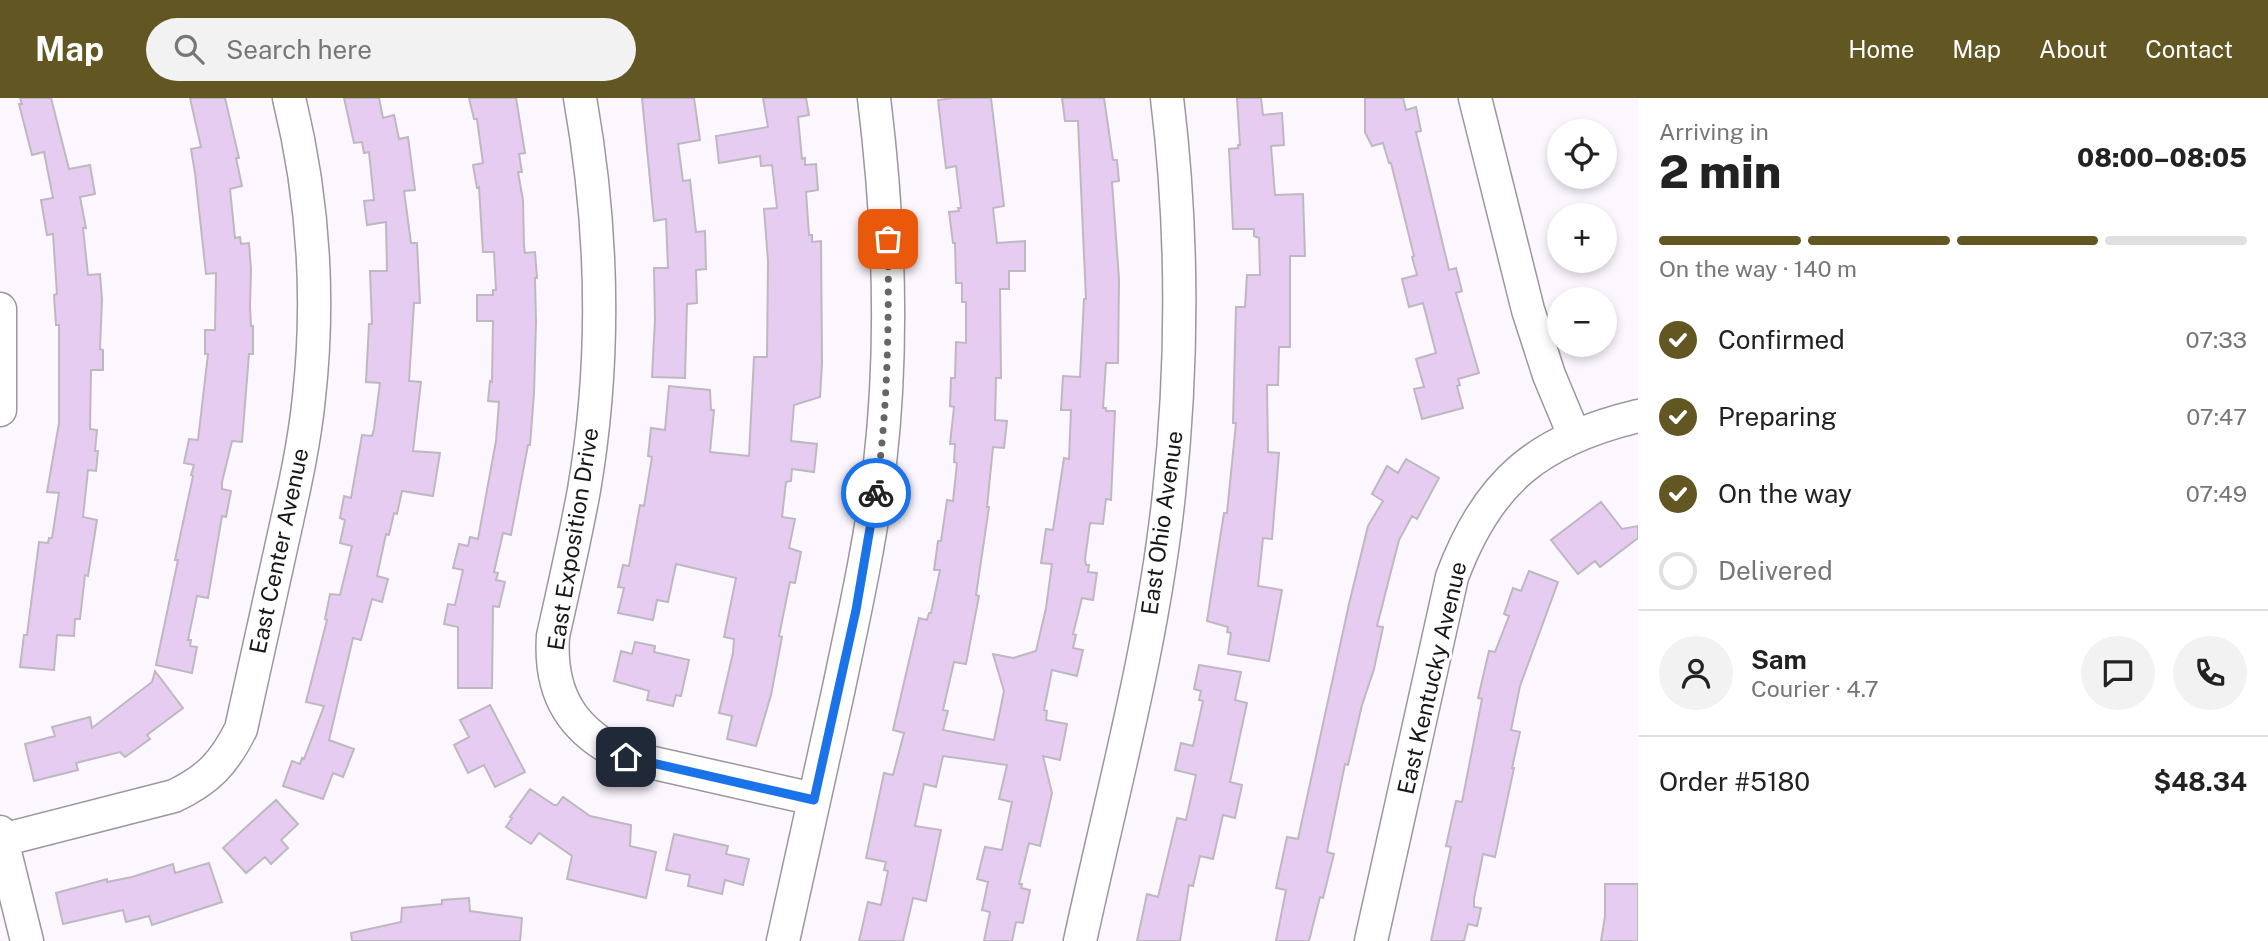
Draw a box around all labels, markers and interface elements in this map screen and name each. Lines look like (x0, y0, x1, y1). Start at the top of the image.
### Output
search box (146, 18, 636, 81)
text: Map (35, 30, 104, 68)
icon: search (170, 30, 208, 68)
text: Search here (226, 34, 372, 65)
text: Home (1848, 35, 1914, 63)
text: Map (1952, 35, 2001, 63)
text: About (2039, 35, 2107, 63)
text: Contact (2145, 35, 2233, 63)
text: Arriving in (1659, 118, 1769, 145)
map controls (1547, 119, 1617, 357)
button: locate (1547, 119, 1617, 189)
text: 08:00–08:05 (2077, 142, 2247, 173)
text: 2 min (1659, 144, 1781, 198)
button: + (1547, 203, 1617, 273)
pin (858, 209, 918, 269)
icon: bag (869, 220, 907, 258)
text: On the way · 140 m (1659, 255, 1857, 282)
button: − (1547, 287, 1617, 357)
icon: check (1659, 321, 1697, 359)
text: Confirmed (1718, 324, 1845, 355)
text: 07:33 (2186, 326, 2247, 353)
icon: check (1659, 398, 1697, 436)
text: Preparing (1718, 401, 1837, 432)
text: 07:47 (2186, 403, 2247, 430)
street label: East Exposition Drive (542, 426, 603, 652)
street label: East Ohio Avenue (1135, 429, 1188, 617)
street label: East Center Avenue (244, 446, 313, 656)
courier (841, 458, 911, 528)
icon: bike (857, 474, 895, 512)
icon: check (1659, 475, 1697, 513)
text: On the way (1718, 478, 1852, 509)
text: 07:49 (2186, 480, 2247, 507)
text: Delivered (1718, 555, 1833, 586)
street label: East Kentucky Avenue (1392, 559, 1471, 797)
button: person (1659, 636, 1733, 710)
button: chat (2081, 636, 2155, 710)
button: phone (2173, 636, 2247, 710)
text: Sam (1751, 644, 1807, 675)
text: Courier · 4.7 (1751, 675, 1879, 702)
pin (596, 727, 656, 787)
icon: home (607, 738, 645, 776)
text: Order #5180 (1659, 766, 1810, 797)
text: $48.34 (2154, 766, 2247, 797)

